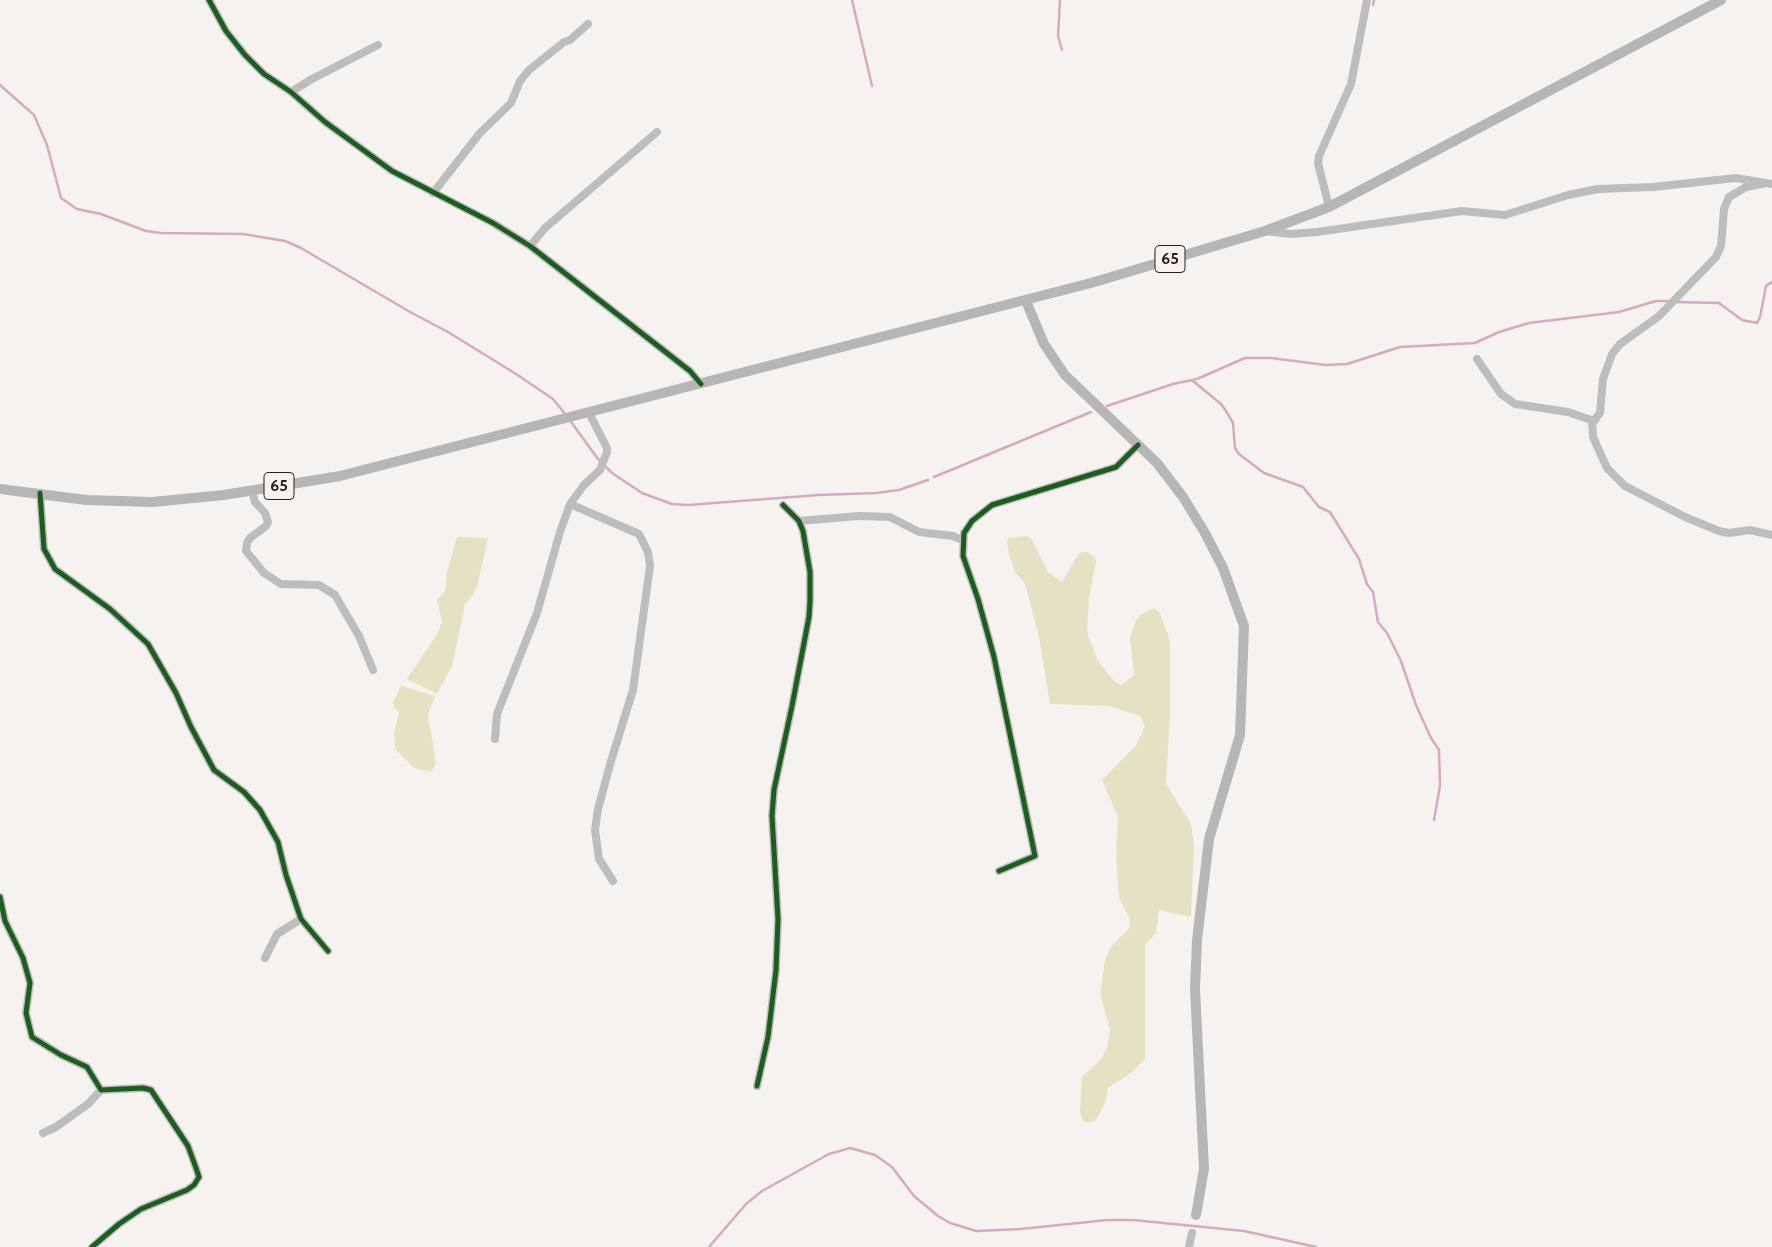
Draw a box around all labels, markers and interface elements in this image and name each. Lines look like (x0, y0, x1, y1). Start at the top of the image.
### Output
road number: 65 (1155, 245, 1185, 272)
road number: 65 (264, 472, 294, 500)

